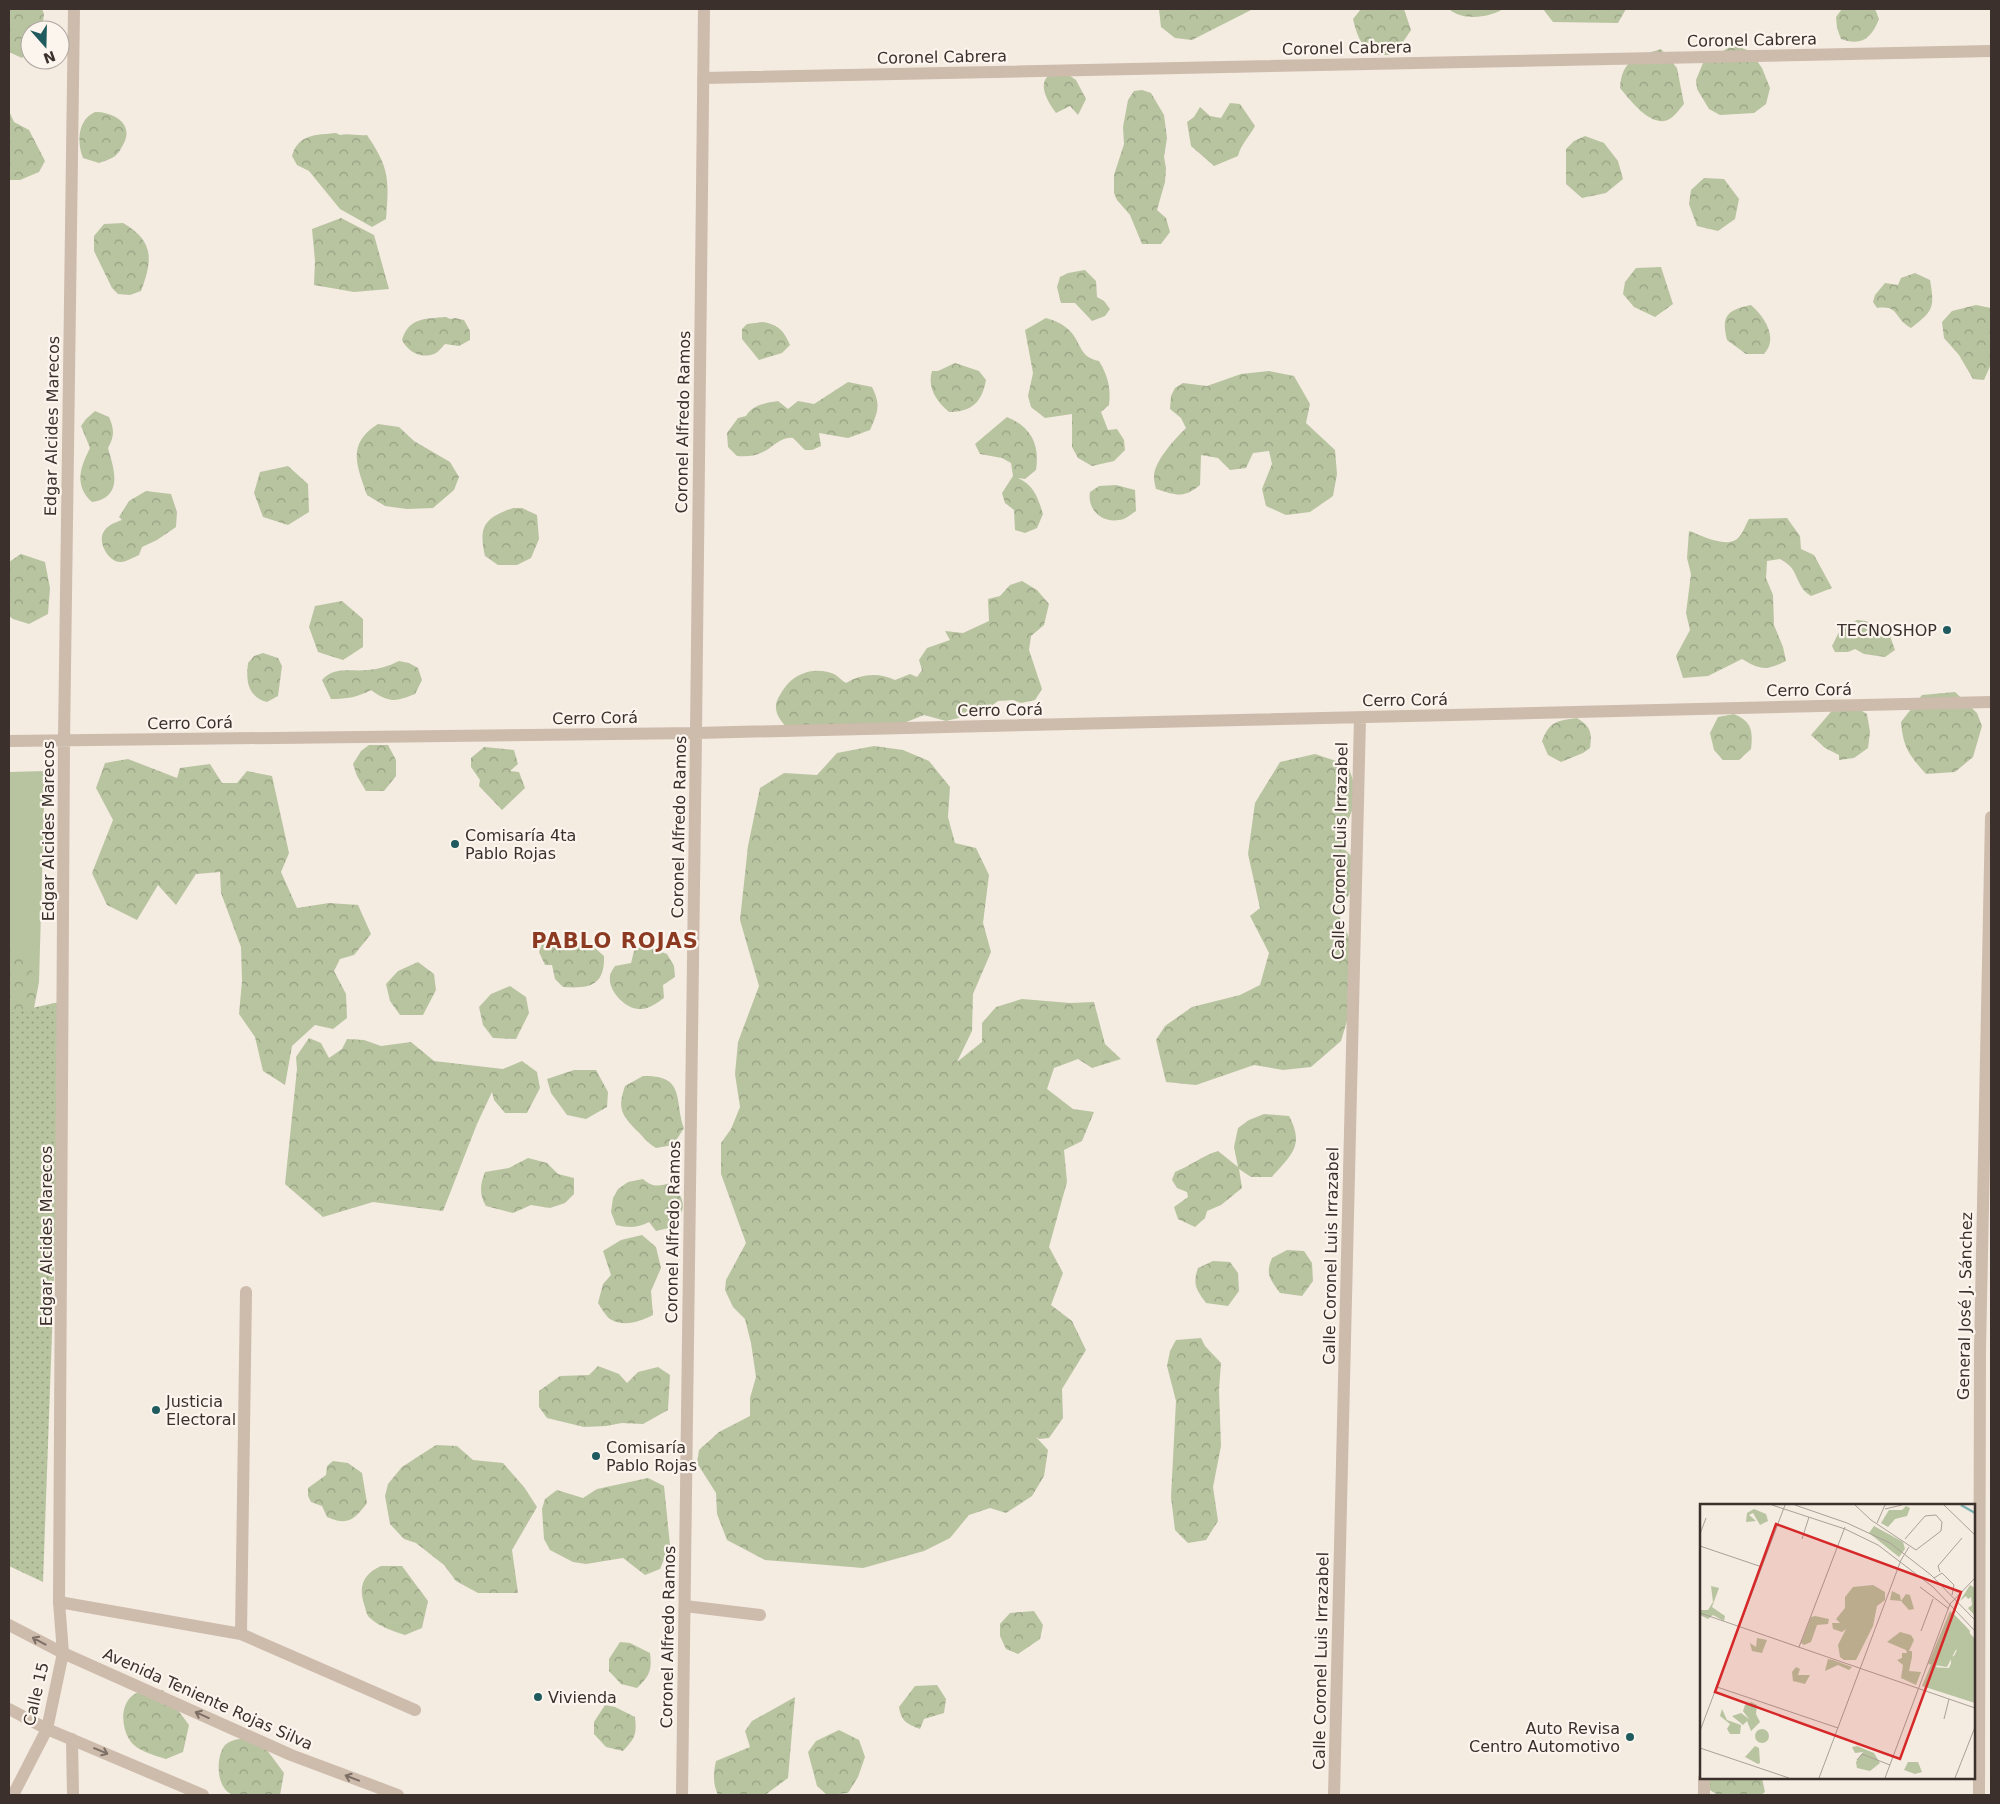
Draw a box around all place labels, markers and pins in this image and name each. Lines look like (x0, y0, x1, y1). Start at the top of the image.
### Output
place label: TECNOSHOP (1836, 621, 1937, 640)
marker: TECNOSHOP (1941, 624, 1953, 636)
place label: Comisaría 4ta Pablo Rojas (465, 826, 576, 863)
marker: Comisaría 4ta Pablo Rojas (449, 838, 461, 850)
place label: Justicia Electoral (165, 1392, 236, 1429)
marker: Justicia Electoral (150, 1404, 162, 1416)
place label: Comisaría Pablo Rojas (606, 1438, 697, 1475)
marker: Comisaría Pablo Rojas (590, 1450, 602, 1462)
place label: Vivienda (548, 1688, 617, 1707)
marker: Vivienda (532, 1691, 544, 1703)
place label: Auto Revisa Centro Automotivo (1469, 1719, 1620, 1756)
marker: Auto Revisa Centro Automotivo (1624, 1731, 1636, 1743)

